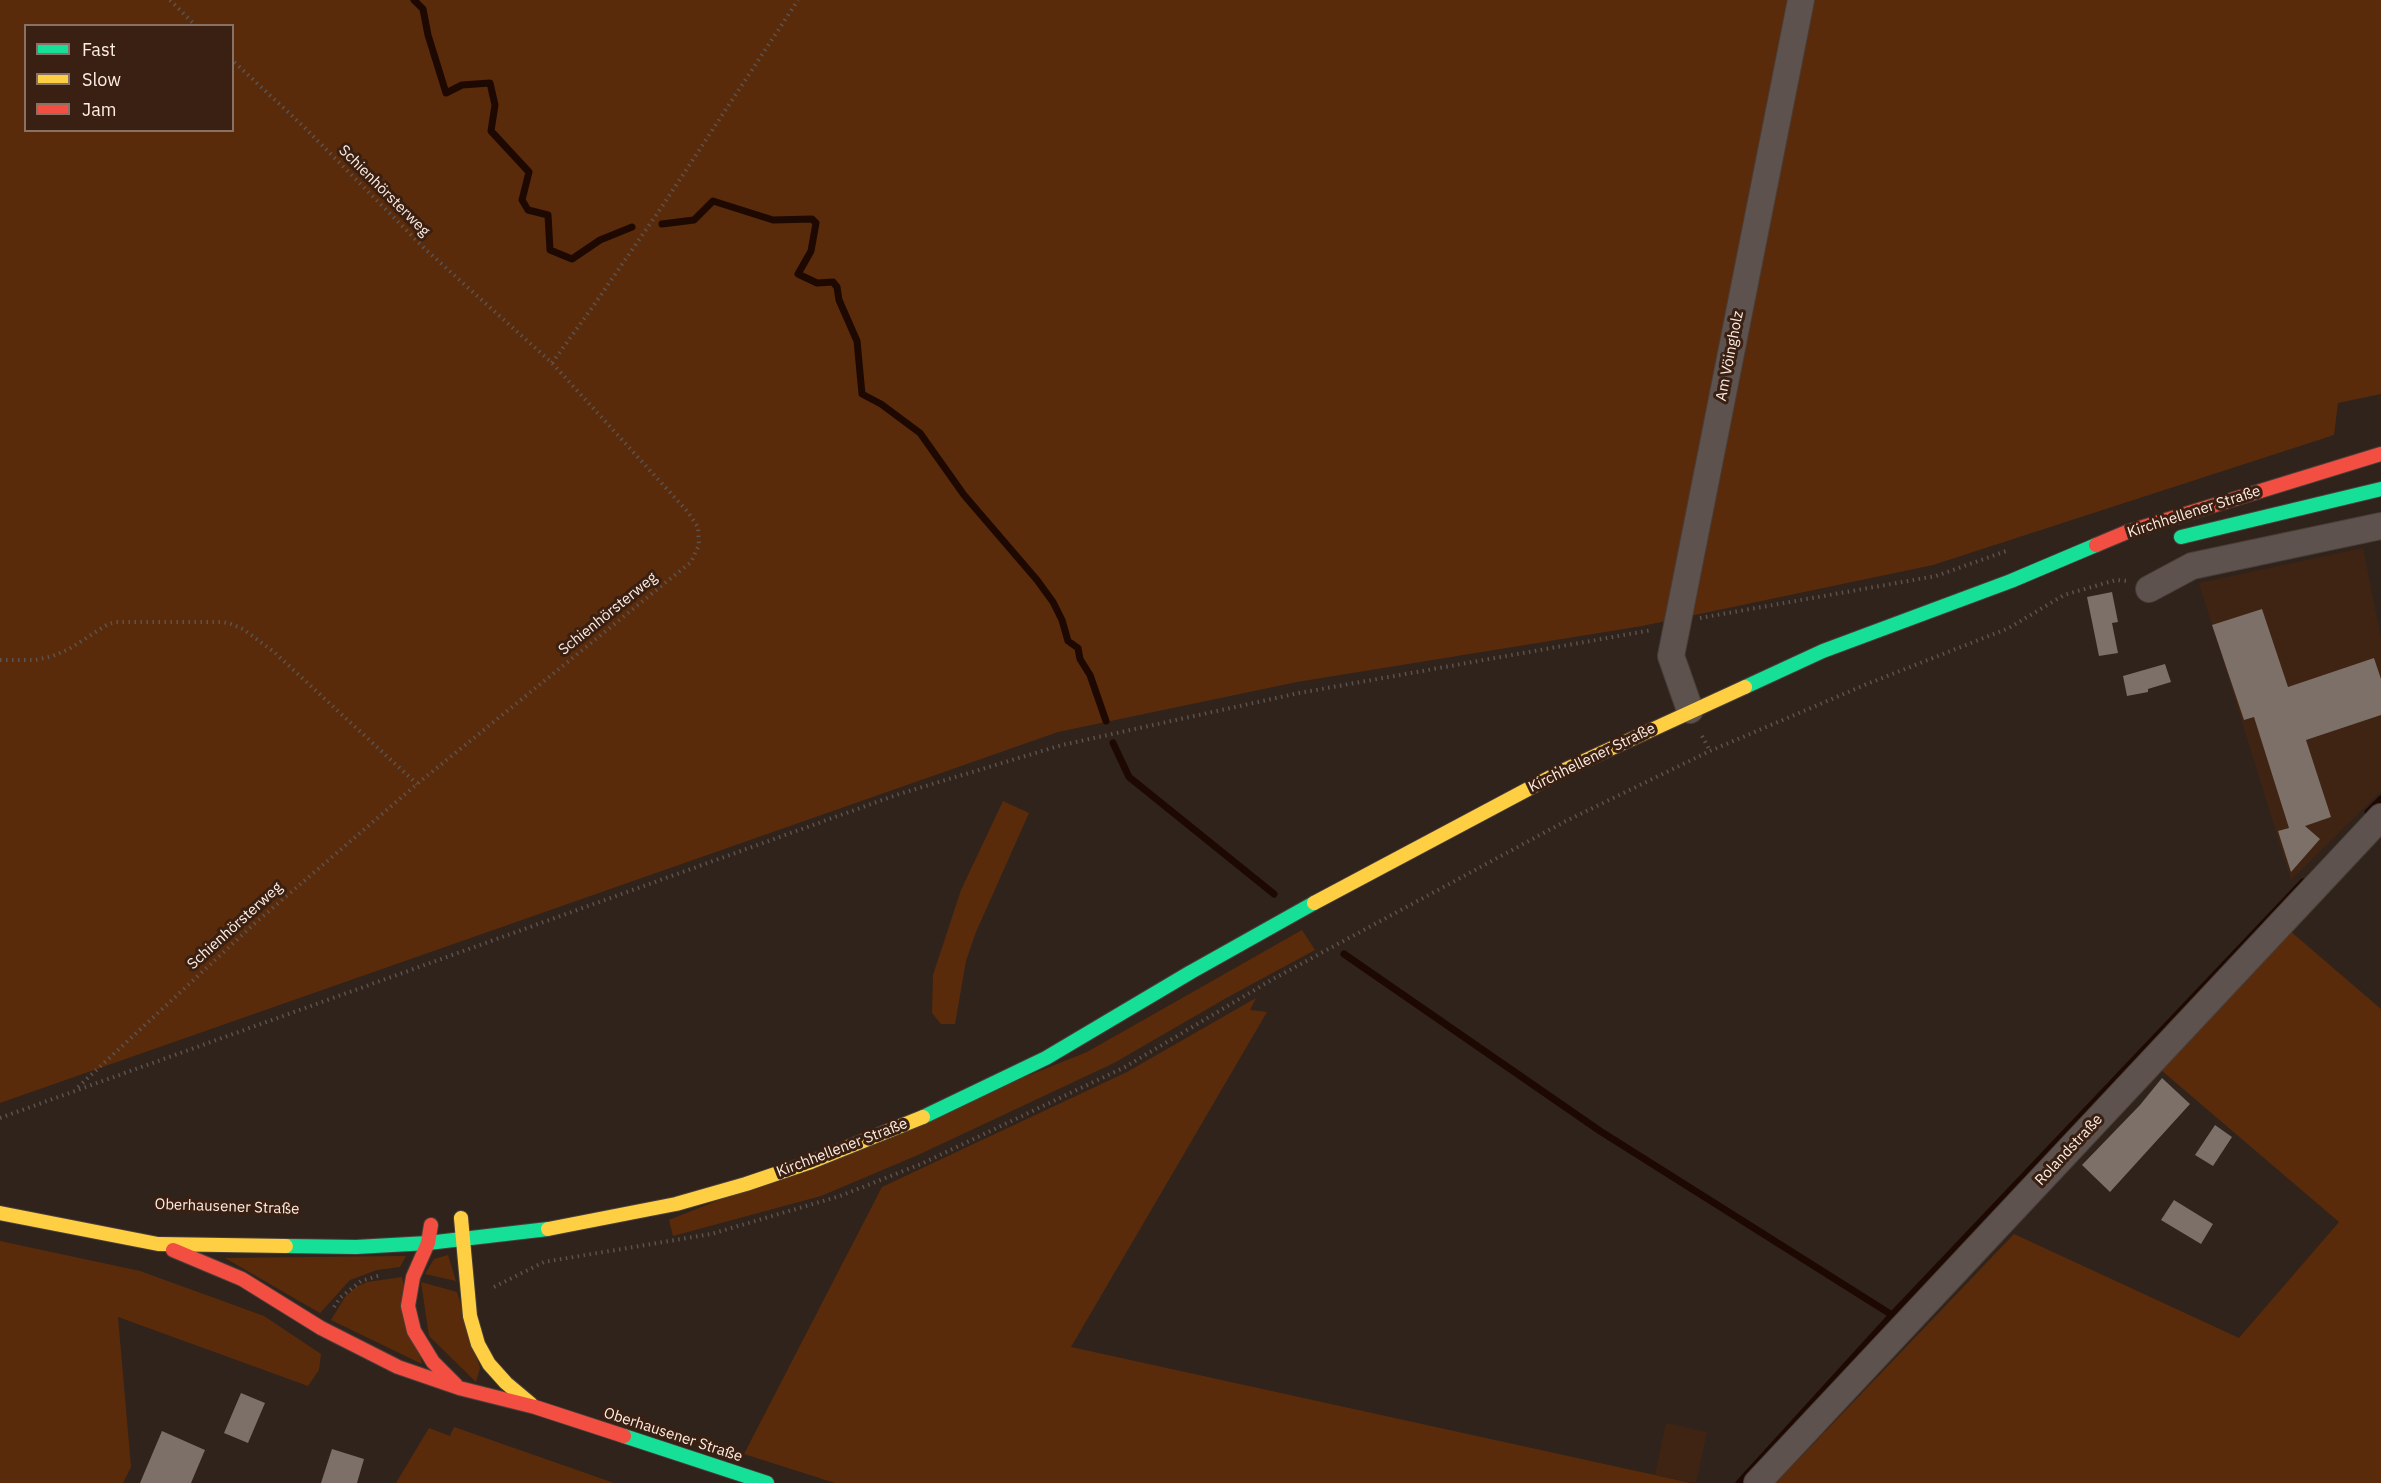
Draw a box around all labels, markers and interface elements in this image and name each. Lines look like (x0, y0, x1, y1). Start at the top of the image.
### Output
legend (24, 24, 234, 132)
text: Fast (82, 38, 116, 61)
text: Slow (82, 68, 121, 91)
text: Jam (82, 98, 117, 121)
street label: Schienhörsterweg (335, 142, 433, 240)
street label: Am Vöingholz (1712, 309, 1748, 403)
street label: Kirchhellener Straße (2125, 482, 2263, 542)
street label: Schienhörsterweg (555, 569, 661, 659)
street label: Kirchhellener Straße (1526, 719, 1658, 797)
street label: Schienhörsterweg (184, 879, 286, 973)
street label: Rolandstraße (2031, 1111, 2107, 1189)
street label: Kirchhellener Straße (774, 1115, 910, 1181)
street label: Oberhausener Straße (154, 1195, 300, 1219)
street label: Oberhausener Straße (601, 1404, 745, 1466)

